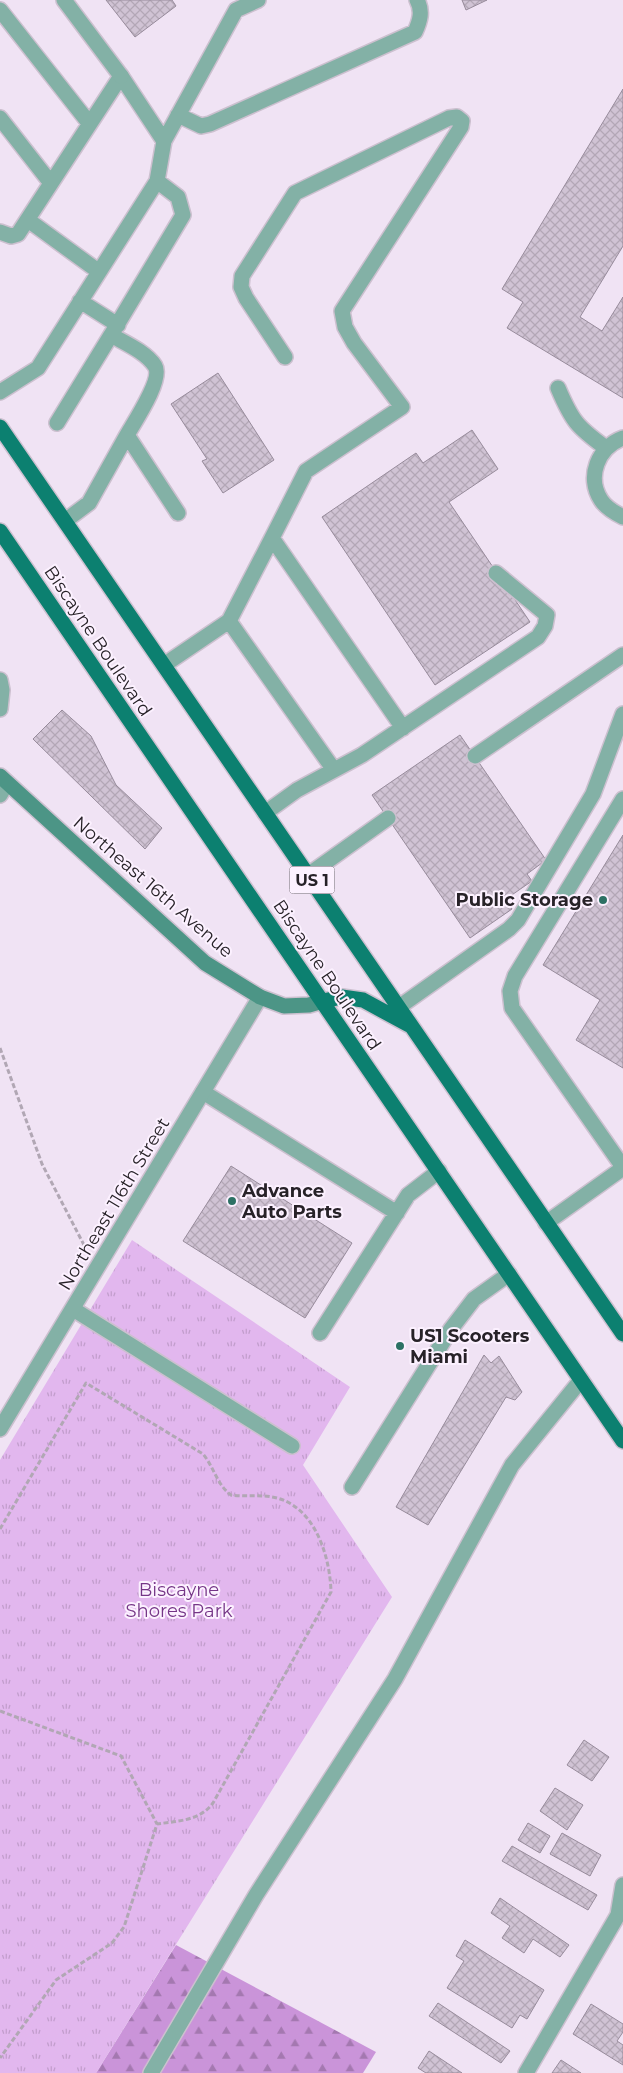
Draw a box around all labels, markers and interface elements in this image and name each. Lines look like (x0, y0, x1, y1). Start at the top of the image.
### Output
street label: Biscayne Boulevard (39, 562, 157, 720)
street label: Northeast 16th Avenue (69, 812, 237, 962)
road number: US 1 (290, 866, 334, 894)
place label: Public Storage (455, 889, 593, 911)
marker: Public Storage (597, 894, 609, 906)
street label: Biscayne Boulevard (268, 896, 386, 1054)
street label: Northeast 116th Street (54, 1114, 174, 1294)
place label: Advance Auto Parts (241, 1180, 342, 1223)
marker: Advance Auto Parts (226, 1195, 238, 1207)
place label: US1 Scooters Miami (410, 1325, 530, 1368)
marker: US1 Scooters Miami (394, 1340, 406, 1352)
park label: Biscayne Shores Park (125, 1579, 233, 1622)

